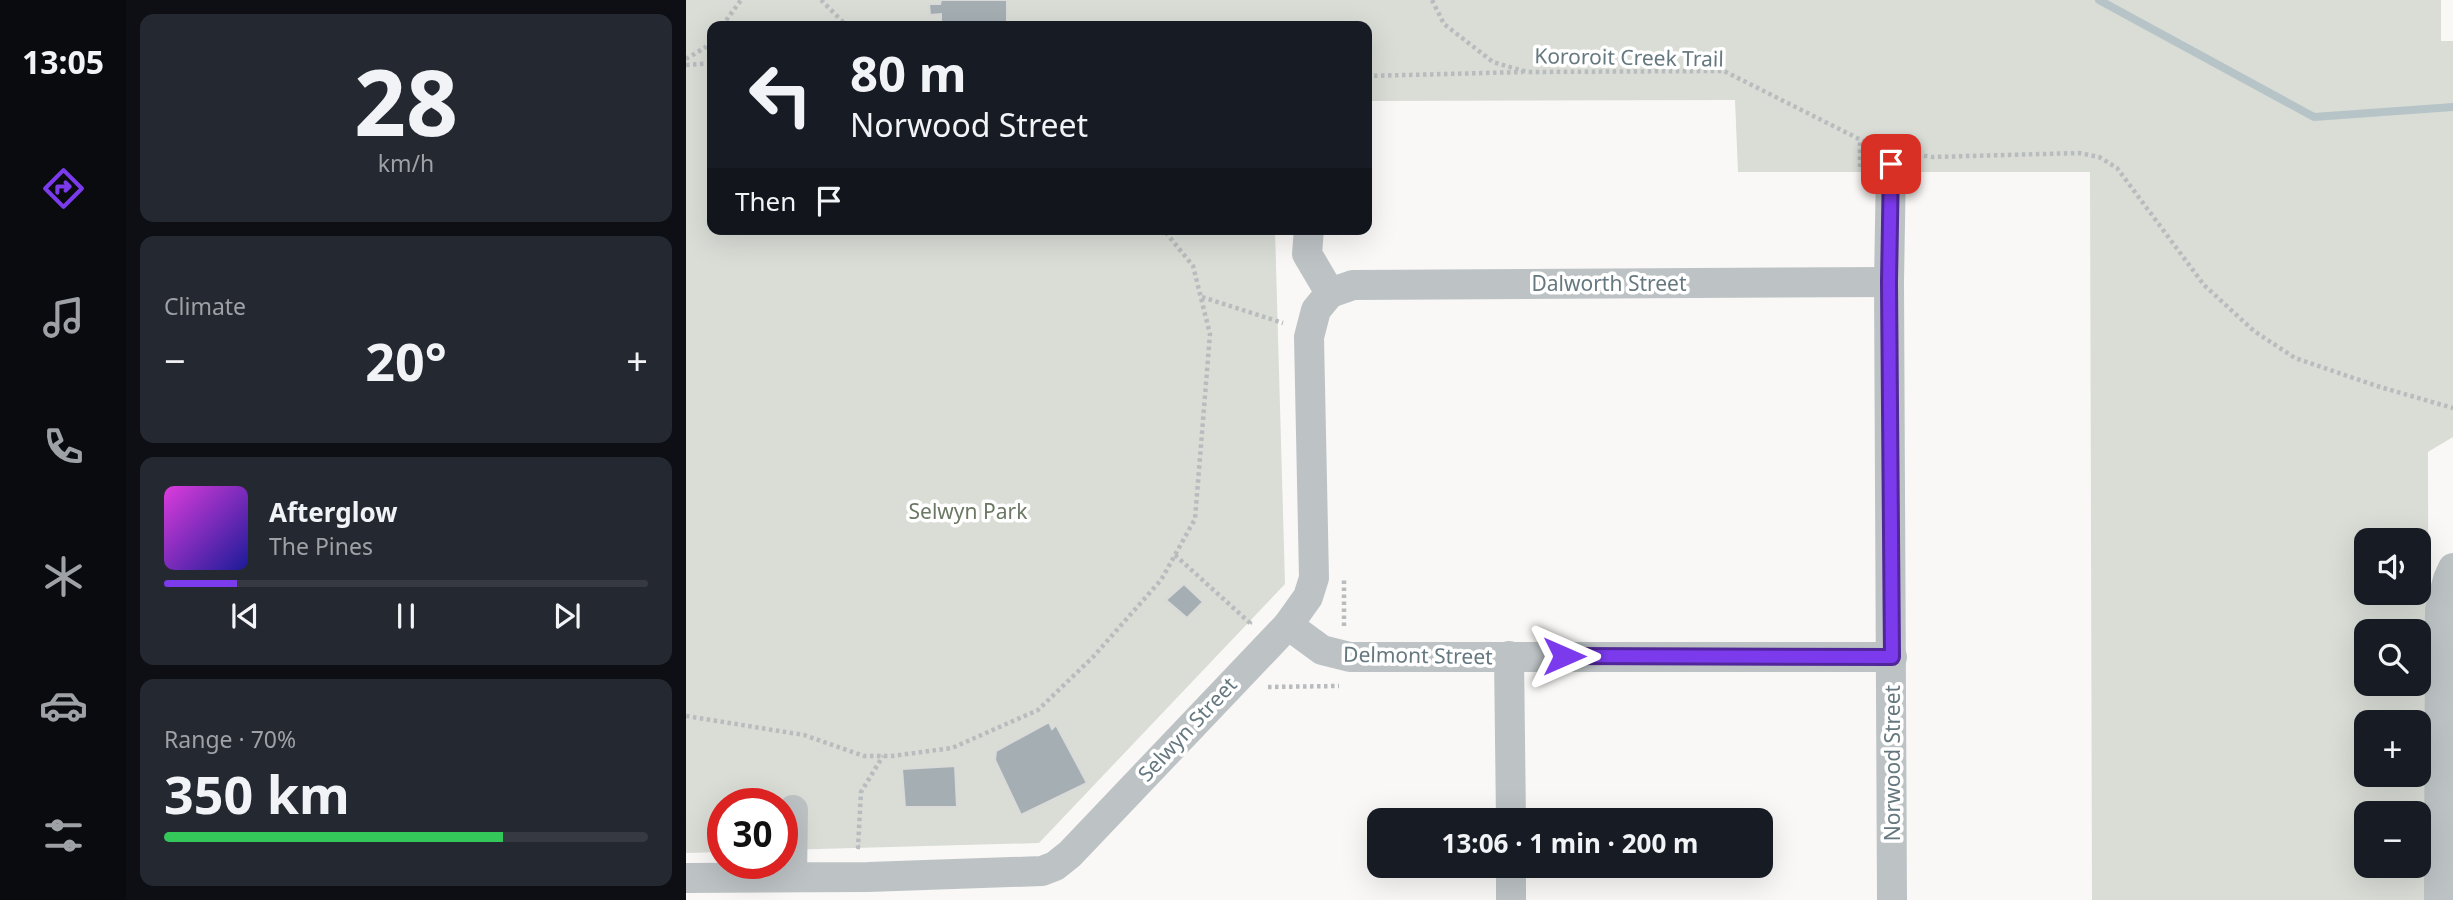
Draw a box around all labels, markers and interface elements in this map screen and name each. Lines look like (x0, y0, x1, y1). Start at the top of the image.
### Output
text: 28 (354, 39, 458, 163)
text: 13:05 (22, 40, 104, 83)
text: 80 m (850, 40, 967, 106)
street label: Kororoit Creek Trail (1534, 41, 1724, 73)
icon: left (735, 49, 826, 140)
text: Norwood Street (850, 103, 1088, 146)
pin (1861, 134, 1921, 194)
icon: arrive (1872, 145, 1910, 183)
text: km/h (378, 147, 434, 179)
icon: directions (39, 164, 88, 213)
icon: arrive (810, 182, 848, 220)
text: Then (735, 183, 796, 219)
street label: Dalworth Street (1531, 269, 1687, 297)
text: Climate (164, 290, 246, 322)
icon: music (39, 293, 88, 342)
text: 20° (365, 325, 447, 396)
text: − (164, 334, 186, 386)
text: + (626, 334, 648, 386)
icon: phone (39, 422, 88, 471)
text: Afterglow (269, 494, 397, 530)
park label: Selwyn Park (909, 497, 1028, 525)
map controls (2354, 528, 2431, 878)
button: sound (2354, 528, 2431, 605)
text: The Pines (269, 530, 373, 562)
icon: climate (39, 552, 88, 601)
icon: previous (226, 597, 264, 635)
icon: pause (387, 597, 425, 635)
icon: next (548, 597, 586, 635)
position arrow (1527, 619, 1601, 693)
button: search (2354, 619, 2431, 696)
street label: Delmont Street (1343, 640, 1493, 670)
street label: Selwyn Street (1131, 670, 1243, 787)
icon: car (39, 681, 88, 730)
street label: Norwood Street (1878, 684, 1906, 841)
button: + (2354, 710, 2431, 787)
text: Range · 70% (164, 723, 296, 755)
text: 350 km (164, 758, 350, 829)
speed limit sign: 30 (707, 788, 798, 879)
button: − (2354, 801, 2431, 878)
icon: filters (39, 811, 88, 860)
text: 13:06 · 1 min · 200 m (1442, 825, 1698, 861)

